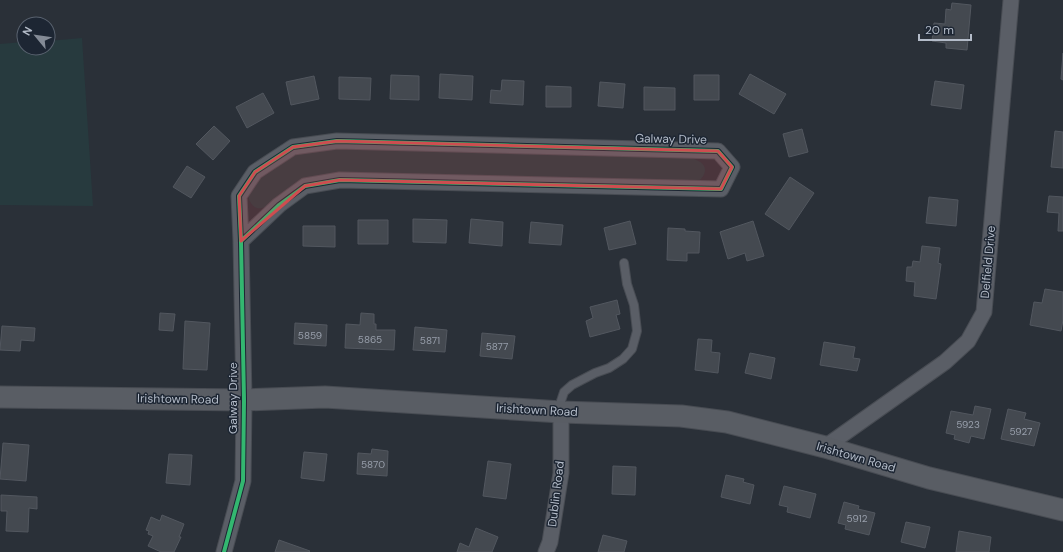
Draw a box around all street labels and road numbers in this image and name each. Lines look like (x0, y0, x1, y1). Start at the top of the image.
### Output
street label: Galway Drive (635, 130, 707, 148)
street label: Delfield Drive (977, 225, 999, 299)
street label: Galway Drive (225, 362, 241, 434)
street label: Irishtown Road (137, 390, 219, 408)
street label: Irishtown Road (496, 400, 578, 420)
street label: Irishtown Road (815, 438, 897, 476)
street label: Dublin Road (544, 460, 568, 528)

